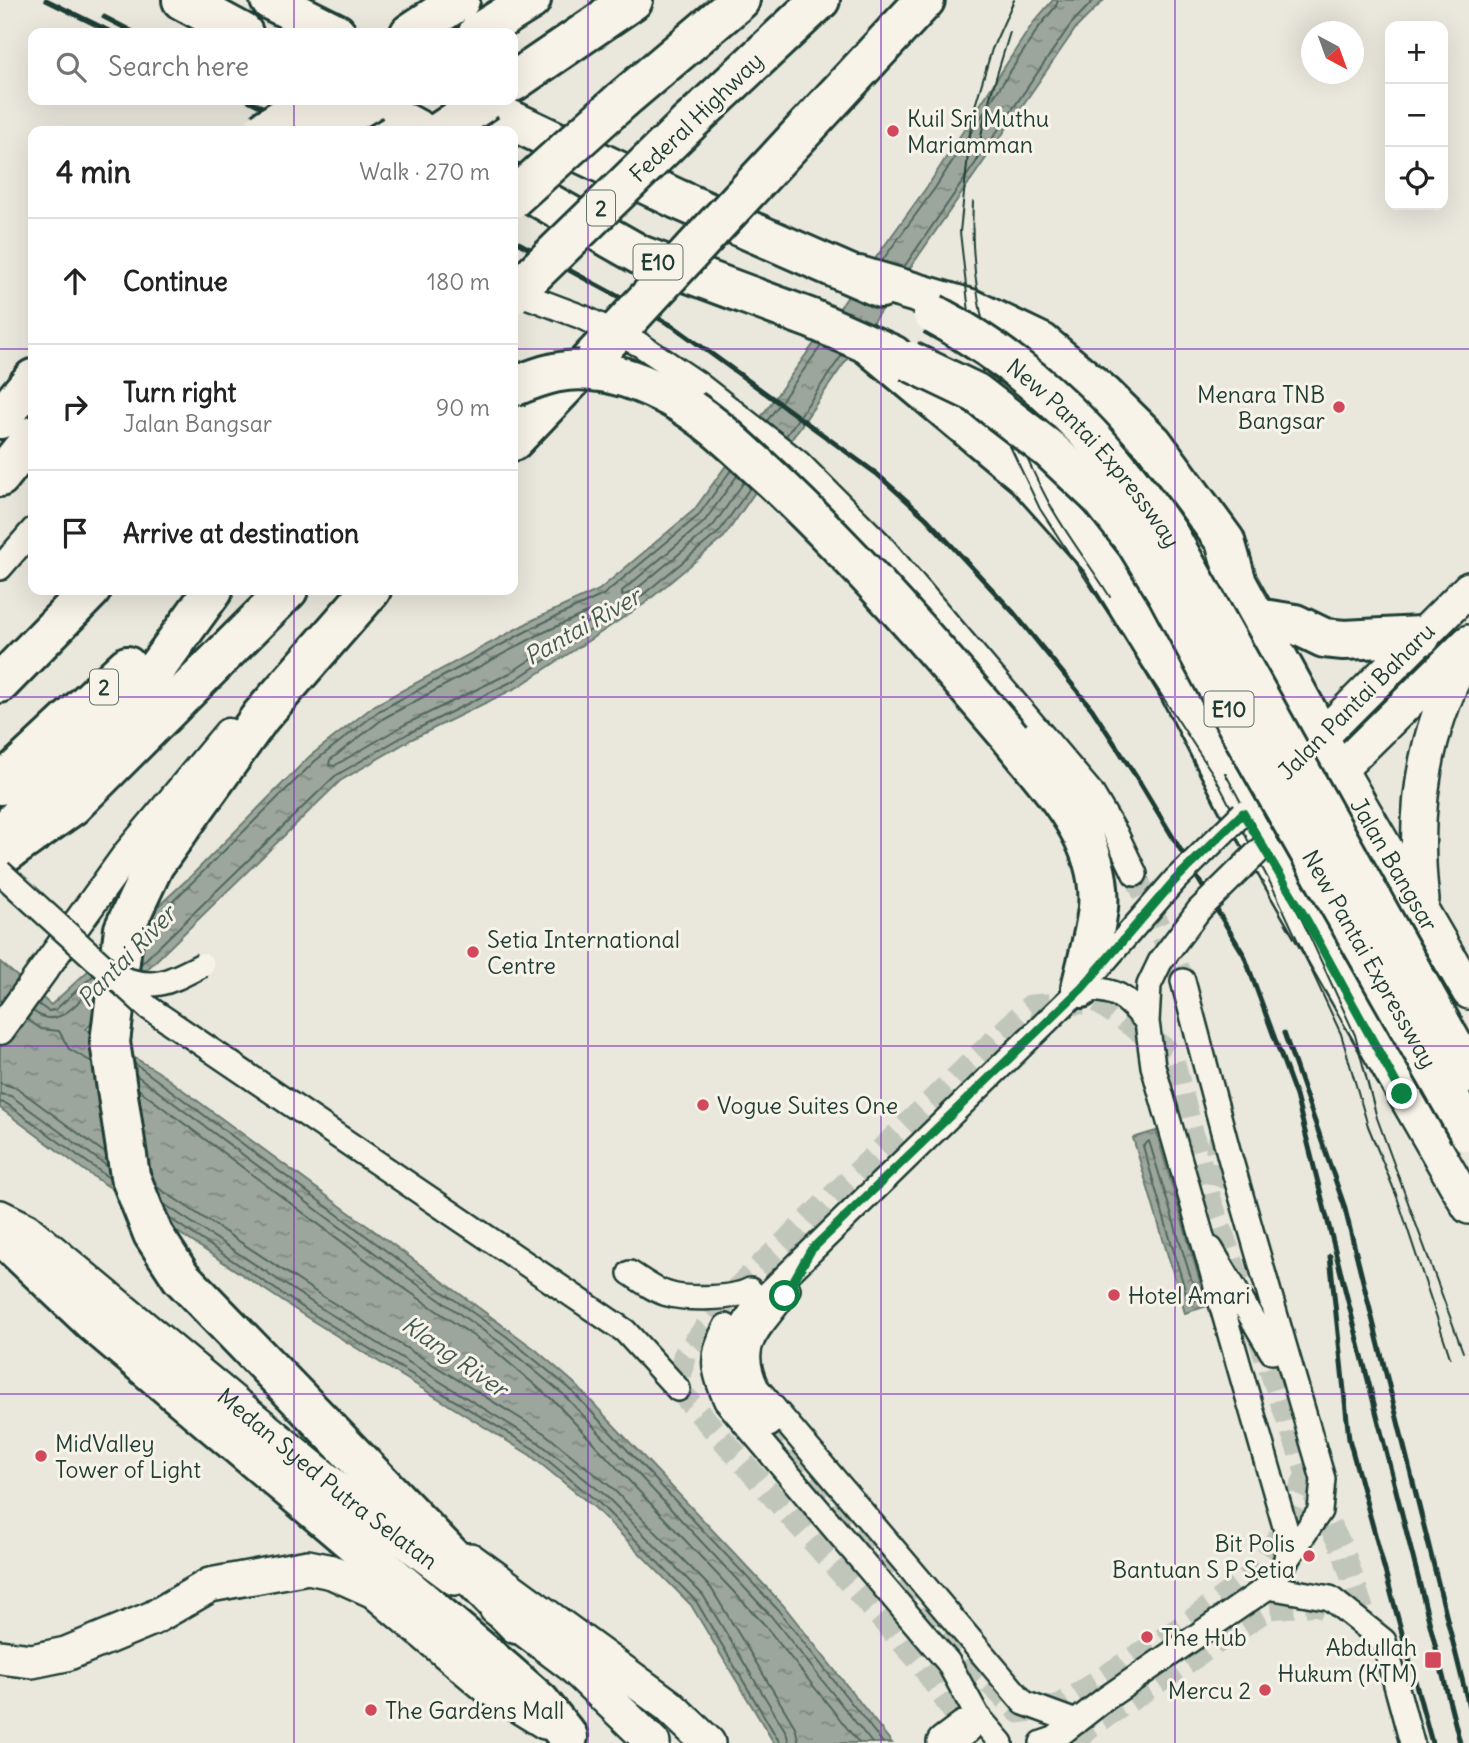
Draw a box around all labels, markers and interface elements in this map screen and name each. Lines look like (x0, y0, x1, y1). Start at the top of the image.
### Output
north arrow (1301, 21, 1364, 84)
map controls (1385, 21, 1448, 210)
button: + (1385, 21, 1448, 84)
search box (28, 28, 518, 105)
street label: Federal Highway (623, 46, 769, 188)
icon: search (52, 48, 90, 86)
text: Search here (108, 50, 249, 83)
button: − (1385, 84, 1448, 147)
place label: Kuil Sri Muthu Mariamman (907, 104, 1049, 159)
marker: Kuil Sri Muthu Mariamman (885, 123, 901, 139)
button: locate (1385, 147, 1448, 210)
text: 4 min (56, 153, 131, 191)
text: Walk · 270 m (359, 157, 490, 186)
road number: 2 (587, 190, 615, 226)
road number: E10 (634, 244, 682, 280)
icon: ahead (56, 262, 94, 300)
text: Continue (123, 265, 228, 298)
text: 180 m (427, 267, 490, 296)
street label: New Pantai Expressway (1001, 352, 1187, 552)
text: Turn right (123, 376, 236, 409)
place label: Menara TNB Bangsar (1197, 380, 1326, 435)
icon: right (56, 388, 94, 426)
text: 90 m (436, 393, 490, 422)
marker: Menara TNB Bangsar (1331, 399, 1347, 415)
text: Jalan Bangsar (123, 409, 272, 438)
icon: arrive (56, 514, 94, 552)
text: Arrive at destination (123, 517, 359, 550)
water label: Pantai River (519, 579, 648, 671)
street label: Jalan Pantai Baharu (1271, 616, 1441, 786)
road number: 2 (90, 670, 118, 704)
road number: E10 (1204, 692, 1254, 726)
street label: Jalan Bangsar (1345, 792, 1445, 936)
street label: New Pantai Expressway (1297, 844, 1444, 1073)
water label: Pantai River (70, 897, 184, 1013)
place label: Setia International Centre (487, 925, 680, 980)
marker: Setia International Centre (465, 944, 481, 960)
route end (1386, 1078, 1417, 1109)
place label: Vogue Suites One (717, 1091, 898, 1120)
marker: Vogue Suites One (695, 1097, 711, 1113)
route start (769, 1280, 800, 1311)
place label: Hotel Amari (1128, 1281, 1250, 1310)
marker: Hotel Amari (1106, 1287, 1122, 1303)
water label: Klang River (396, 1309, 516, 1405)
street label: Medan Syed Putra Selatan (212, 1381, 444, 1575)
place label: MidValley Tower of Light (55, 1429, 201, 1484)
marker: MidValley Tower of Light (33, 1448, 49, 1464)
place label: Bit Polis Bantuan S P Setia (1112, 1529, 1295, 1584)
marker: Bit Polis Bantuan S P Setia (1301, 1548, 1317, 1564)
place label: The Hub (1161, 1623, 1247, 1652)
marker: The Hub (1139, 1629, 1155, 1645)
place label: Abdullah Hukum (KTM) (1277, 1633, 1417, 1688)
marker: Abdullah Hukum (KTM) (1423, 1650, 1443, 1670)
place label: Mercu 2 (1168, 1676, 1251, 1705)
marker: Mercu 2 (1257, 1682, 1273, 1698)
place label: The Gardens Mall (385, 1696, 564, 1725)
marker: The Gardens Mall (363, 1702, 379, 1718)

